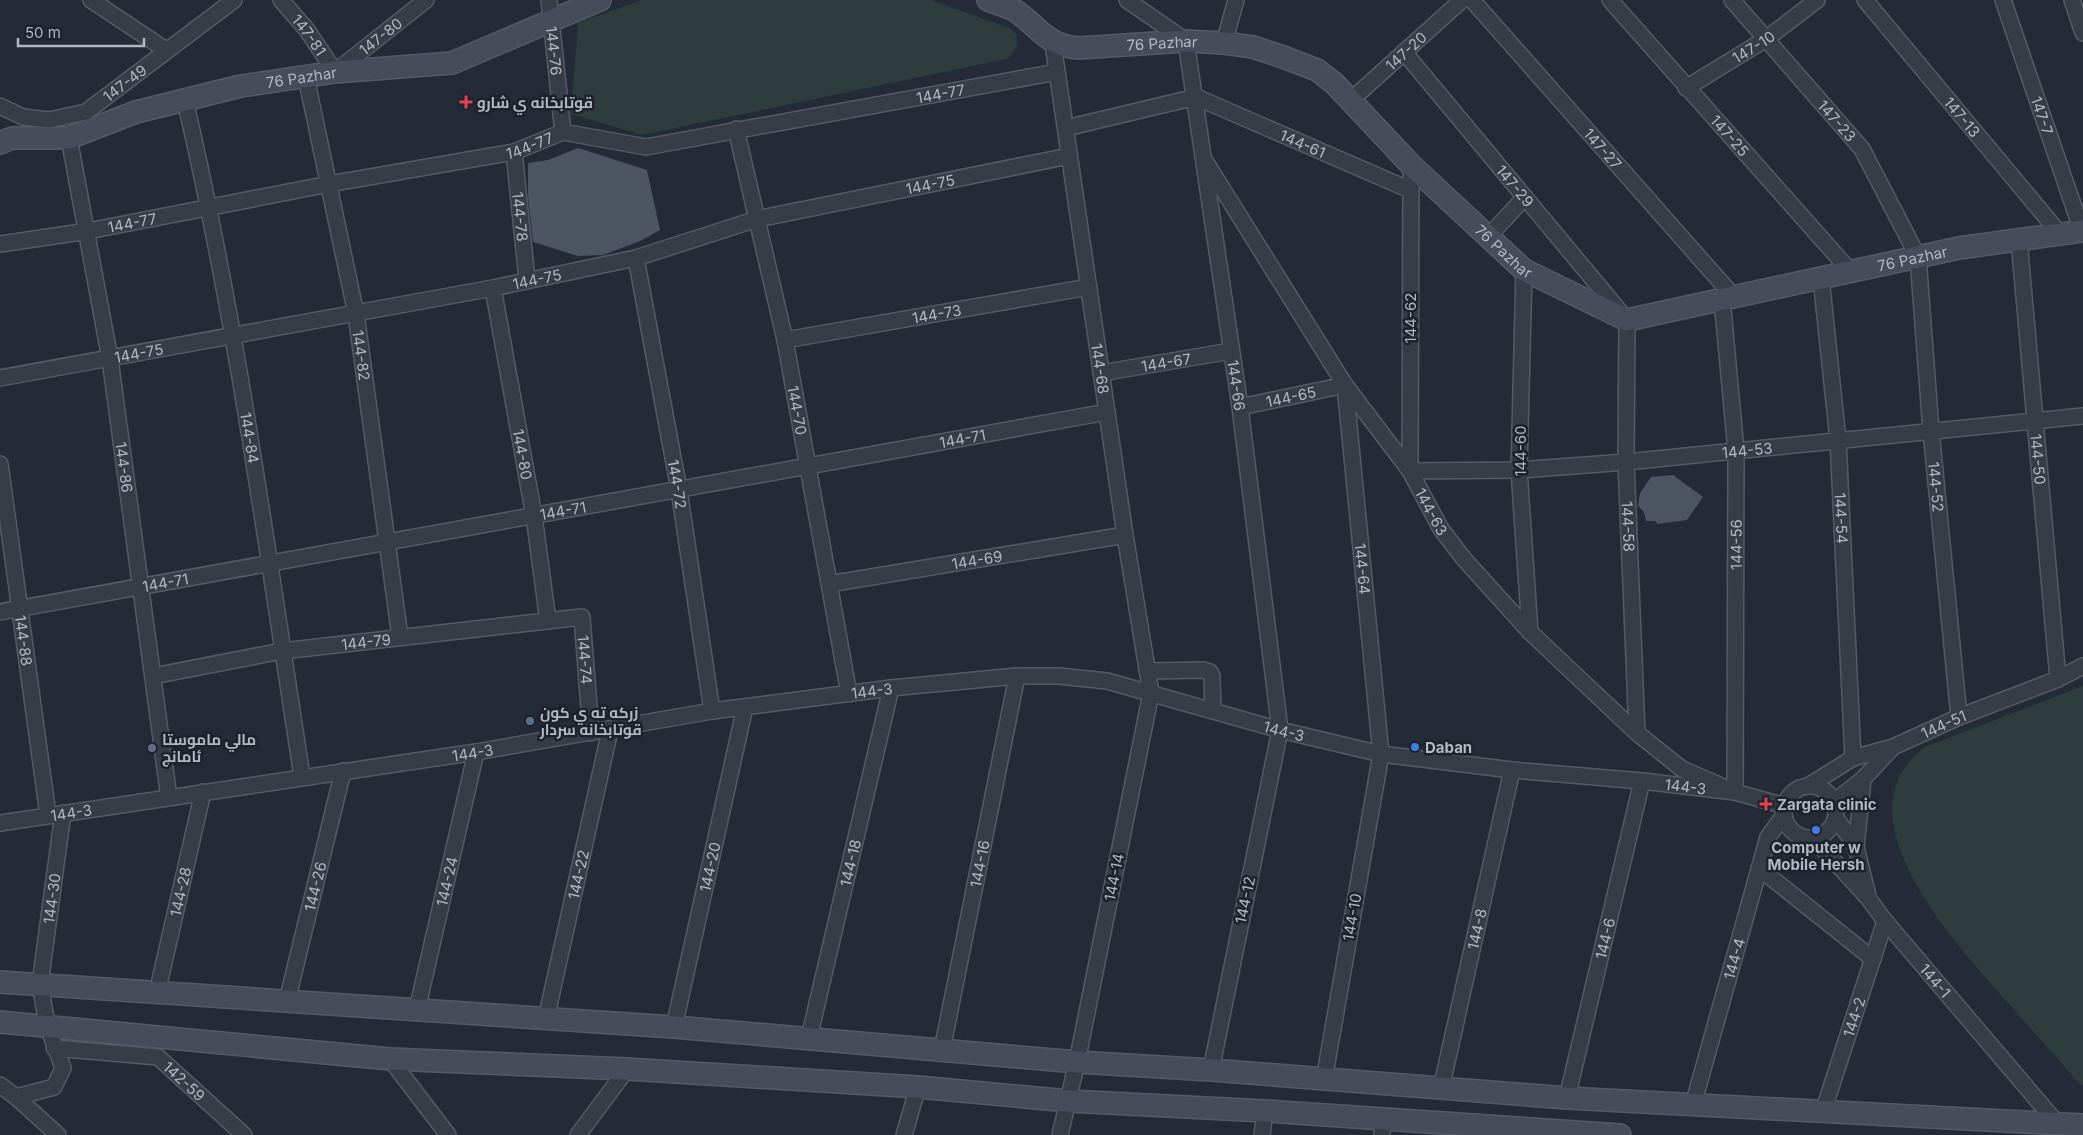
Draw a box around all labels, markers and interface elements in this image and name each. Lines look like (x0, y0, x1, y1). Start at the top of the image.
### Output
street label: 147-81 (288, 10, 331, 59)
street label: 147-80 (355, 13, 406, 59)
scale bar (18, 15, 144, 47)
text: 50 m (25, 23, 61, 42)
street label: 144-76 (542, 25, 566, 76)
street label: 147-10 (1728, 26, 1779, 67)
street label: 147-20 (1381, 27, 1430, 74)
street label: 76 Pazhar (1126, 31, 1198, 54)
street label: 147-49 (99, 60, 150, 105)
street label: 76 Pazhar (265, 62, 338, 92)
street label: 144-77 (915, 79, 967, 107)
place label: قوتابخانه ي شارو (477, 93, 593, 115)
street label: 147-13 (1940, 93, 1985, 141)
street label: 147-7 (2027, 94, 2058, 137)
marker: قوتابخانه ي شارو (459, 95, 473, 109)
street label: 147-23 (1814, 96, 1861, 145)
street label: 147-25 (1707, 111, 1753, 160)
street label: 147-27 (1580, 124, 1626, 173)
street label: 144-61 (1277, 125, 1328, 162)
street label: 144-77 (505, 128, 556, 163)
street label: 147-29 (1492, 161, 1538, 211)
street label: 144-75 (904, 170, 956, 198)
street label: 144-78 (509, 191, 533, 242)
street label: 144-77 (106, 208, 158, 236)
street label: 76 Pazhar (1471, 220, 1536, 282)
street label: 76 Pazhar (1876, 241, 1949, 275)
street label: 144-75 (511, 264, 563, 293)
street label: 144-62 (1401, 293, 1420, 343)
street label: 144-73 (911, 300, 963, 327)
street label: 144-82 (349, 329, 374, 382)
street label: 144-75 (113, 339, 165, 366)
street label: 144-68 (1087, 342, 1114, 395)
street label: 144-67 (1140, 348, 1192, 376)
street label: 144-66 (1224, 359, 1250, 412)
street label: 144-65 (1264, 382, 1318, 411)
street label: 144-70 (784, 384, 811, 436)
street label: 144-84 (236, 411, 263, 465)
street label: 144-71 (938, 425, 987, 452)
street label: 144-60 (1511, 425, 1530, 477)
street label: 144-80 (509, 427, 537, 481)
street label: 144-50 (2027, 433, 2050, 485)
street label: 144-53 (1721, 438, 1773, 462)
street label: 144-86 (112, 441, 137, 494)
street label: 144-72 (664, 458, 691, 510)
street label: 144-52 (1925, 461, 1948, 513)
street label: 144-63 (1411, 485, 1452, 539)
street label: 144-54 (1831, 492, 1852, 544)
street label: 144-71 (538, 497, 588, 524)
street label: 144-58 (1618, 501, 1639, 552)
street label: 144-56 (1726, 519, 1745, 570)
street label: 144-64 (1351, 542, 1375, 595)
street label: 144-69 (950, 546, 1004, 573)
street label: 144-71 (141, 569, 190, 596)
street label: 144-88 (11, 614, 37, 667)
street label: 144-79 (340, 629, 392, 654)
street label: 144-74 (574, 634, 597, 685)
street label: 144-3 (850, 678, 894, 703)
place label: زركه ته ي كون قوتابخانه سردار (539, 703, 642, 739)
street label: 144-51 (1918, 706, 1969, 743)
marker: زركه ته ي كون قوتابخانه سردار (524, 715, 536, 727)
street label: 144-3 (1261, 716, 1306, 745)
place label: مالي ماموستا ئامانج (162, 730, 256, 767)
place label: Daban (1425, 738, 1472, 757)
street label: 144-3 (451, 740, 495, 765)
marker: Daban (1409, 741, 1421, 753)
marker: مالي ماموستا ئامانج (146, 742, 158, 754)
street label: 144-3 (1664, 774, 1707, 798)
place label: Zargata clinic (1777, 795, 1877, 814)
marker: Zargata clinic (1759, 797, 1773, 811)
street label: 144-3 (49, 800, 93, 825)
marker: Computer w Mobile Hersh (1810, 824, 1822, 836)
street label: 144-18 (835, 837, 865, 888)
street label: 144-16 (965, 838, 993, 889)
place label: Computer w Mobile Hersh (1767, 838, 1865, 874)
street label: 144-20 (695, 840, 724, 894)
street label: 144-22 (563, 848, 593, 901)
street label: 144-14 (1100, 852, 1128, 902)
street label: 144-24 (432, 855, 461, 908)
street label: 144-26 (300, 860, 330, 913)
street label: 144-28 (165, 865, 195, 918)
street label: 144-30 (39, 872, 64, 925)
street label: 144-12 (1231, 875, 1259, 925)
street label: 144-10 (1338, 892, 1366, 942)
street label: 144-8 (1463, 906, 1490, 951)
street label: 144-6 (1591, 916, 1619, 961)
street label: 144-4 (1719, 936, 1749, 981)
street label: 144-1 (1916, 960, 1955, 1001)
street label: 144-2 (1838, 994, 1869, 1039)
street label: 142-59 (159, 1057, 209, 1105)

